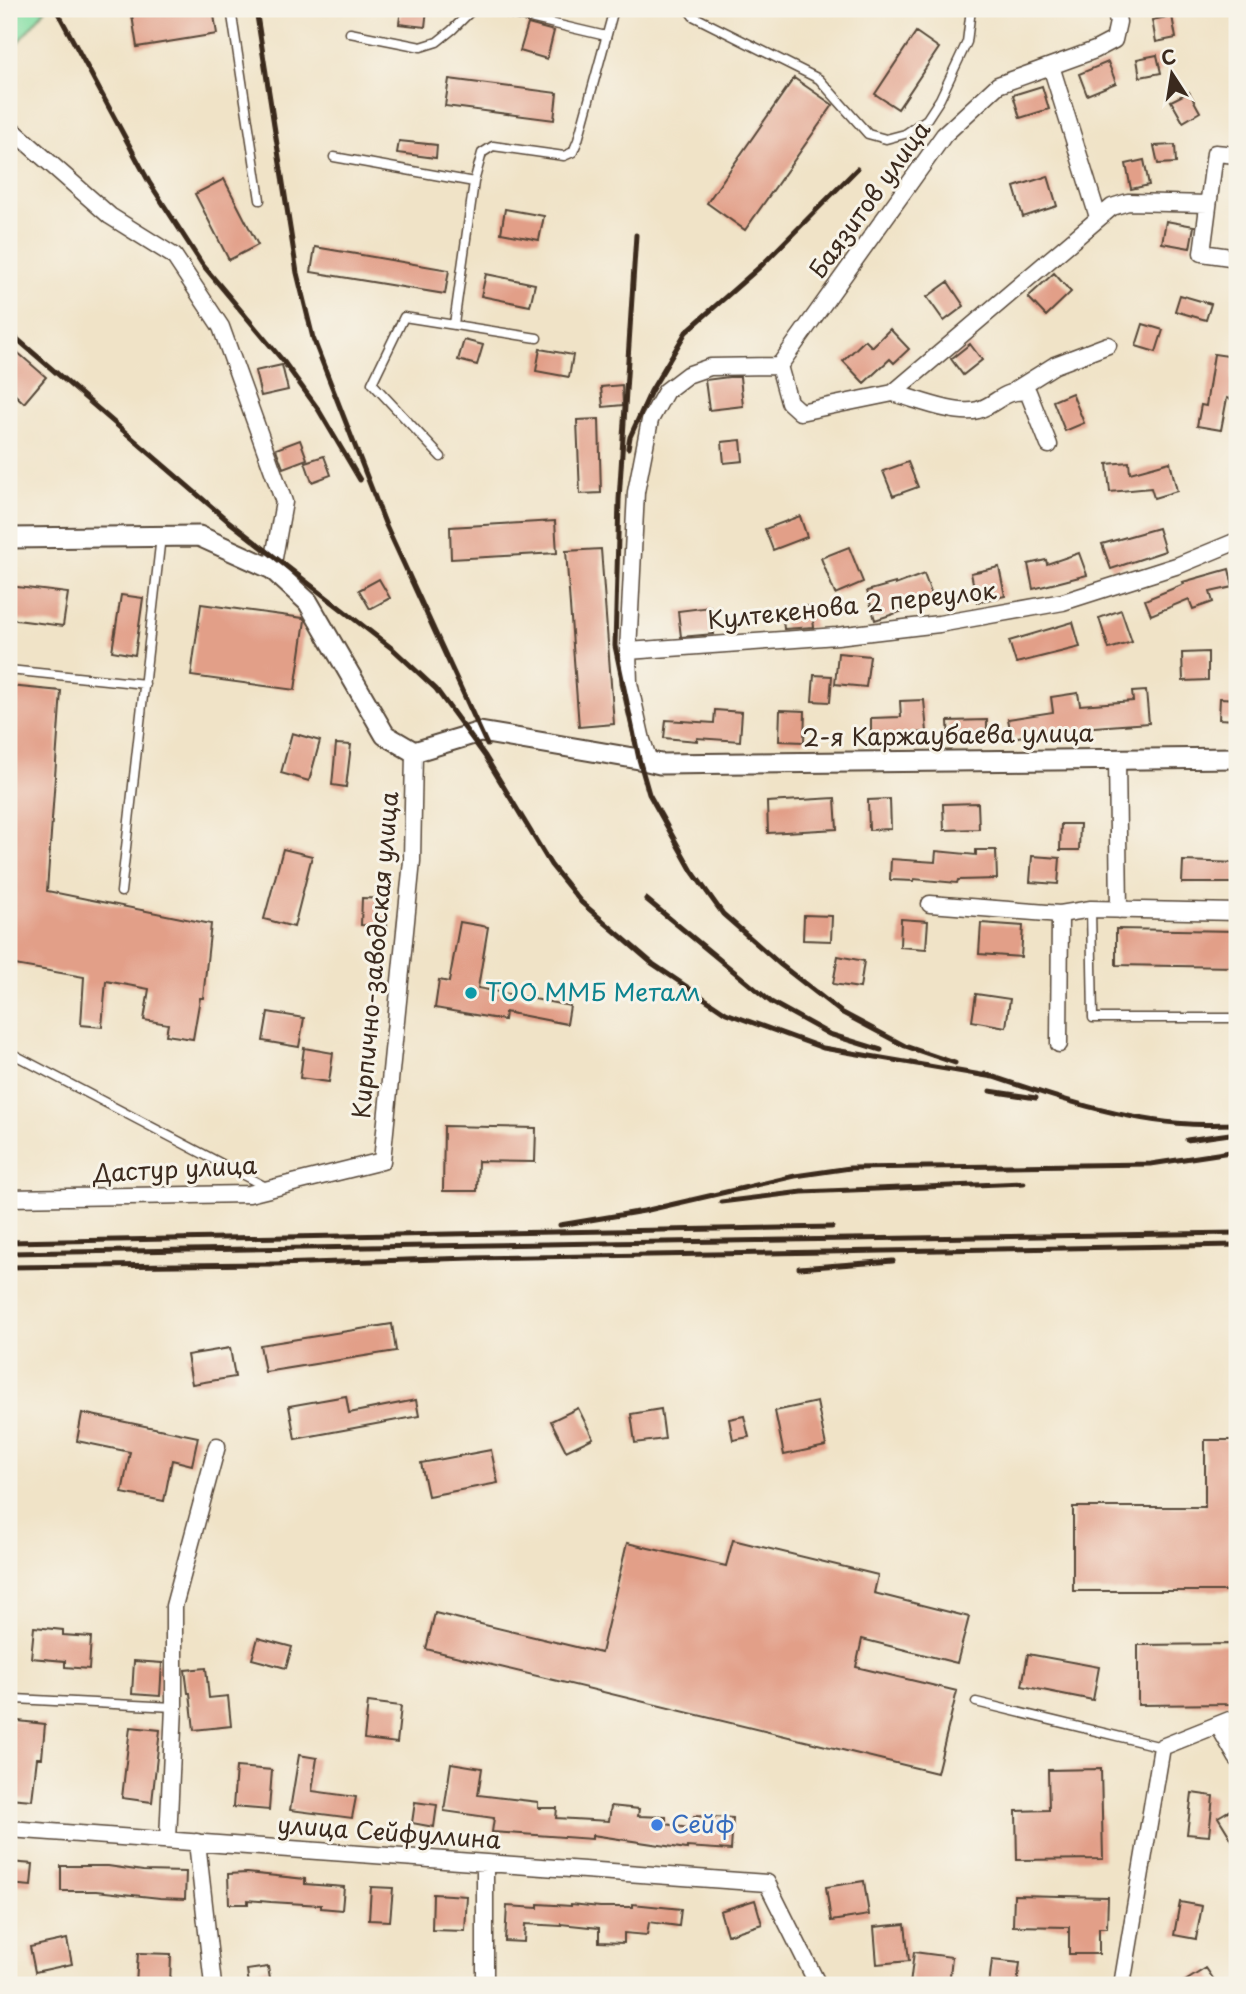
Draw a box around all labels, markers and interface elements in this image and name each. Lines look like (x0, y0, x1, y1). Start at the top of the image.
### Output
north arrow (1138, 38, 1208, 108)
text: С (1158, 41, 1178, 72)
street label: Баязитов улица (799, 112, 938, 285)
street label: Култекенова 2 переулок (706, 571, 999, 637)
street label: 2-я Каржаубаева улица (802, 713, 1094, 755)
street label: Кирпично-заводская улица (342, 790, 406, 1120)
place label: ТОО ММБ Металл (485, 973, 700, 1009)
marker: ТОО ММБ Металл (463, 985, 479, 1001)
street label: Дастур улица (91, 1146, 258, 1190)
street label: улица Сейфуллина (276, 1805, 502, 1857)
place label: Сейф (671, 1805, 735, 1841)
marker: Сейф (649, 1817, 665, 1833)

